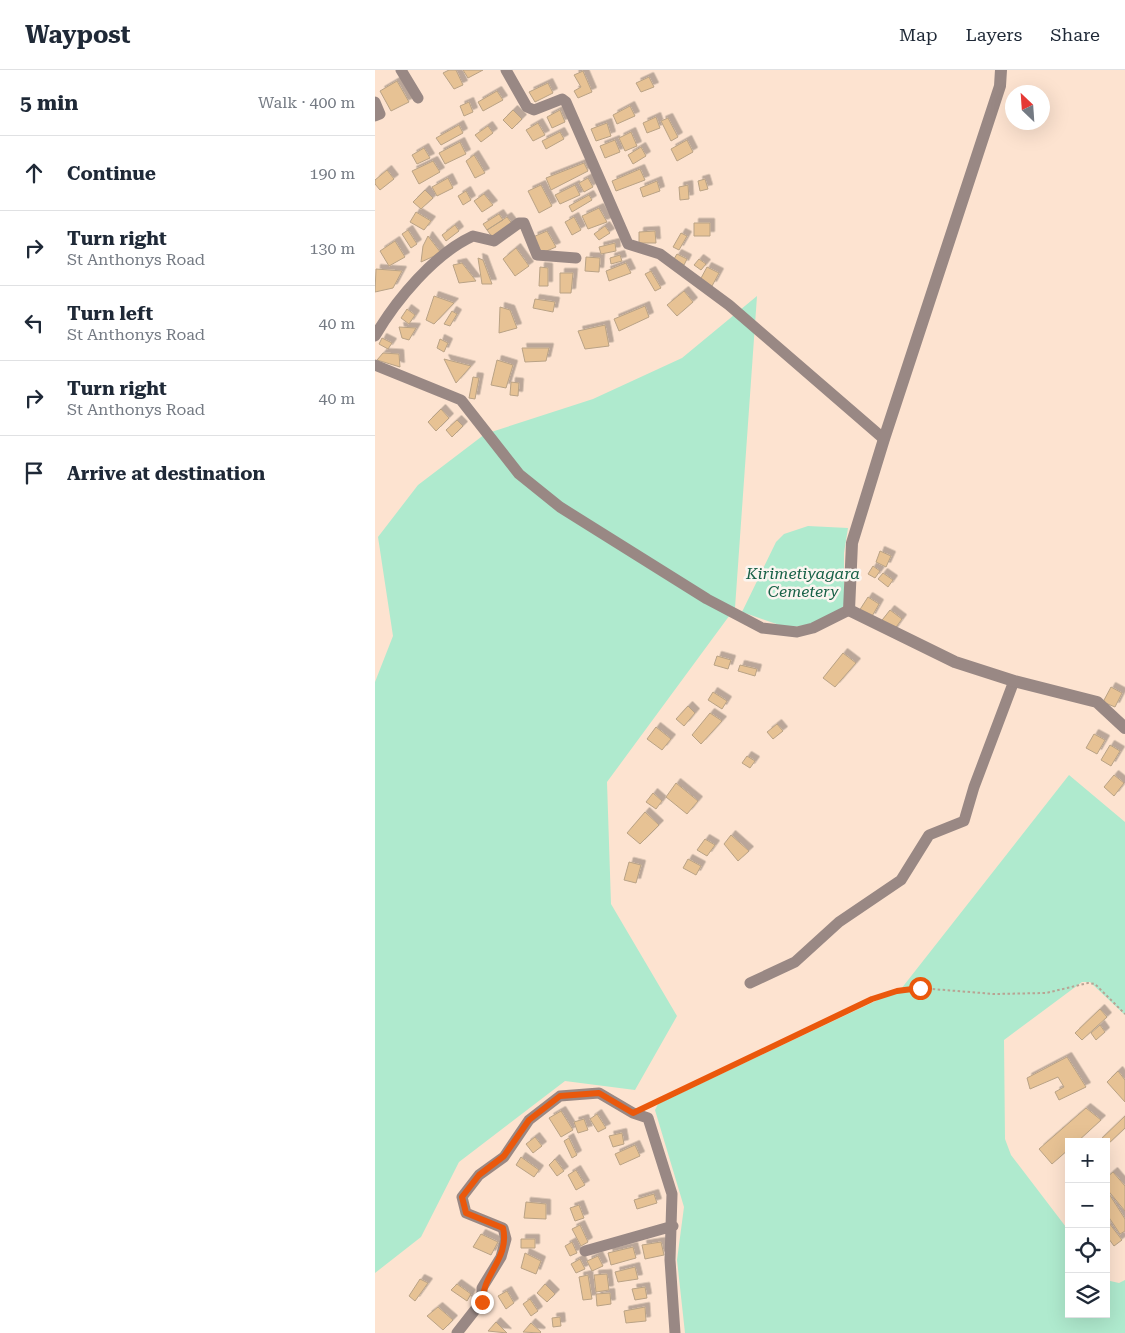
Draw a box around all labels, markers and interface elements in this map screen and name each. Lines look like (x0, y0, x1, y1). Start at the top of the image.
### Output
text: Waypost (25, 21, 130, 49)
text: Map (899, 24, 938, 45)
text: Layers (966, 24, 1022, 45)
text: Share (1050, 24, 1100, 45)
north arrow (1005, 85, 1050, 130)
text: 5 min (20, 91, 78, 115)
text: Walk · 400 m (258, 93, 355, 112)
icon: ahead (20, 159, 48, 187)
text: Continue (67, 162, 156, 185)
text: 190 m (309, 164, 355, 183)
text: Turn right (67, 227, 167, 250)
icon: right (20, 234, 48, 262)
text: 130 m (309, 239, 355, 258)
text: St Anthonys Road (67, 250, 205, 269)
text: Turn left (67, 302, 153, 325)
icon: left (20, 309, 48, 337)
text: 40 m (318, 314, 355, 333)
text: St Anthonys Road (67, 325, 205, 344)
text: Turn right (67, 377, 167, 400)
icon: right (20, 384, 48, 412)
text: 40 m (318, 389, 355, 408)
text: St Anthonys Road (67, 400, 205, 419)
icon: arrive (20, 459, 48, 487)
text: Arrive at destination (67, 462, 265, 485)
park label: Kirimetiyagara Cemetery (745, 564, 860, 601)
route start (909, 977, 932, 1000)
map controls (1065, 1138, 1110, 1318)
button: + (1065, 1138, 1110, 1183)
button: − (1065, 1183, 1110, 1228)
button: locate (1065, 1228, 1110, 1273)
button: layers (1065, 1273, 1110, 1318)
route end (471, 1291, 494, 1314)

